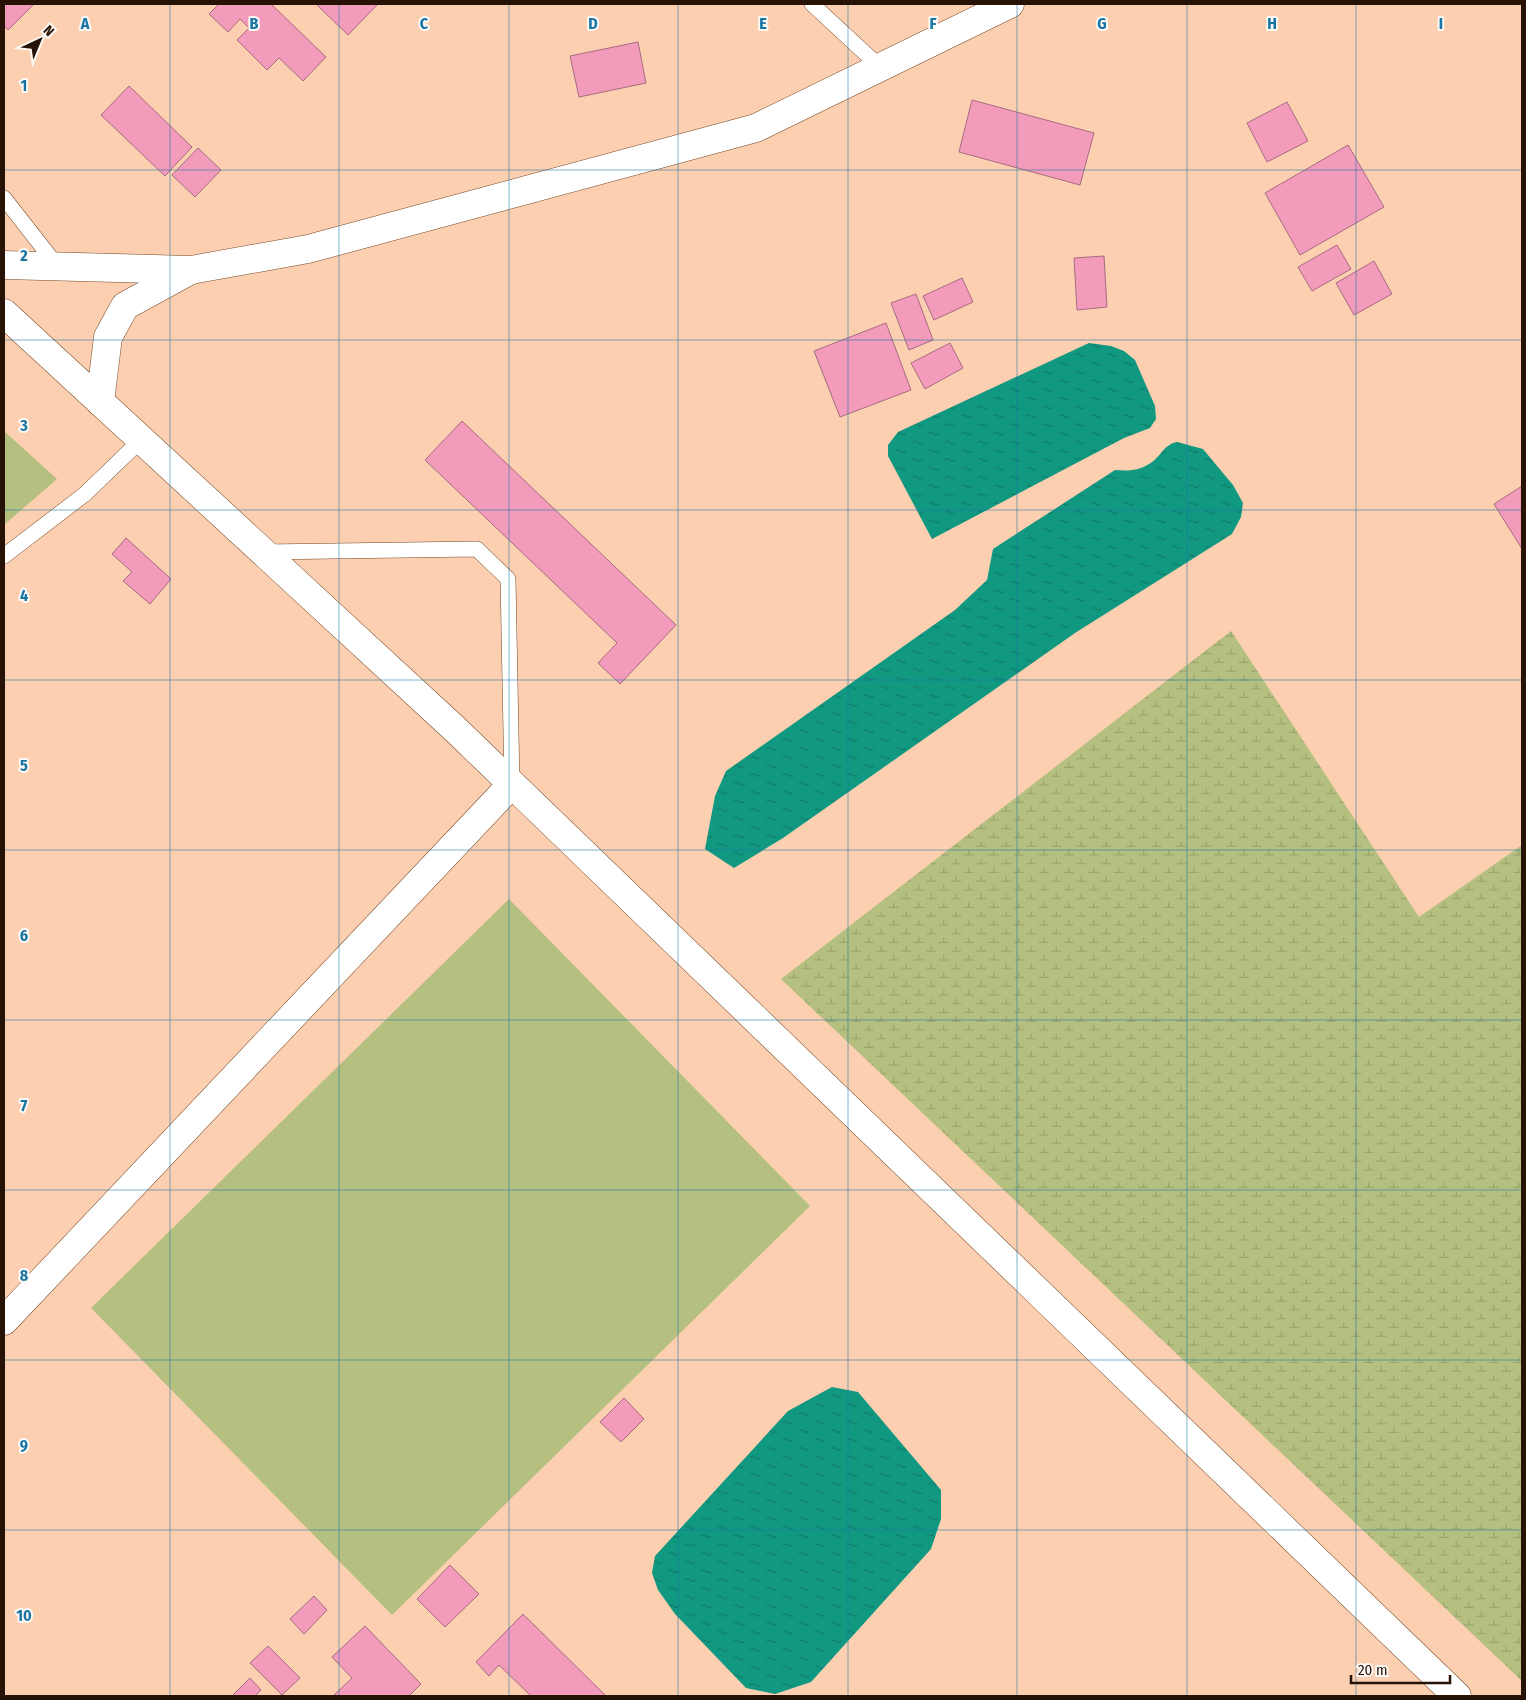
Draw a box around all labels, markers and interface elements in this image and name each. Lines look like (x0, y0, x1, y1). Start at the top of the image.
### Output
text: A (80, 14, 90, 33)
text: B (250, 14, 259, 33)
text: C (420, 14, 429, 33)
text: D (588, 14, 598, 33)
text: E (759, 14, 767, 33)
text: F (929, 14, 937, 33)
text: G (1097, 14, 1107, 33)
text: H (1267, 14, 1277, 33)
text: I (1439, 14, 1443, 33)
north arrow (15, 15, 65, 65)
text: N (40, 22, 58, 40)
text: 1 (21, 76, 27, 95)
text: 2 (19, 246, 28, 265)
text: 3 (19, 416, 28, 435)
text: 4 (20, 586, 28, 605)
text: 5 (20, 756, 28, 775)
text: 6 (20, 926, 28, 945)
text: 7 (21, 1096, 28, 1115)
text: 8 (20, 1266, 29, 1285)
text: 9 (20, 1436, 28, 1455)
text: 10 (16, 1606, 32, 1625)
scale bar (1351, 1652, 1450, 1684)
text: 20 m (1358, 1661, 1388, 1679)

